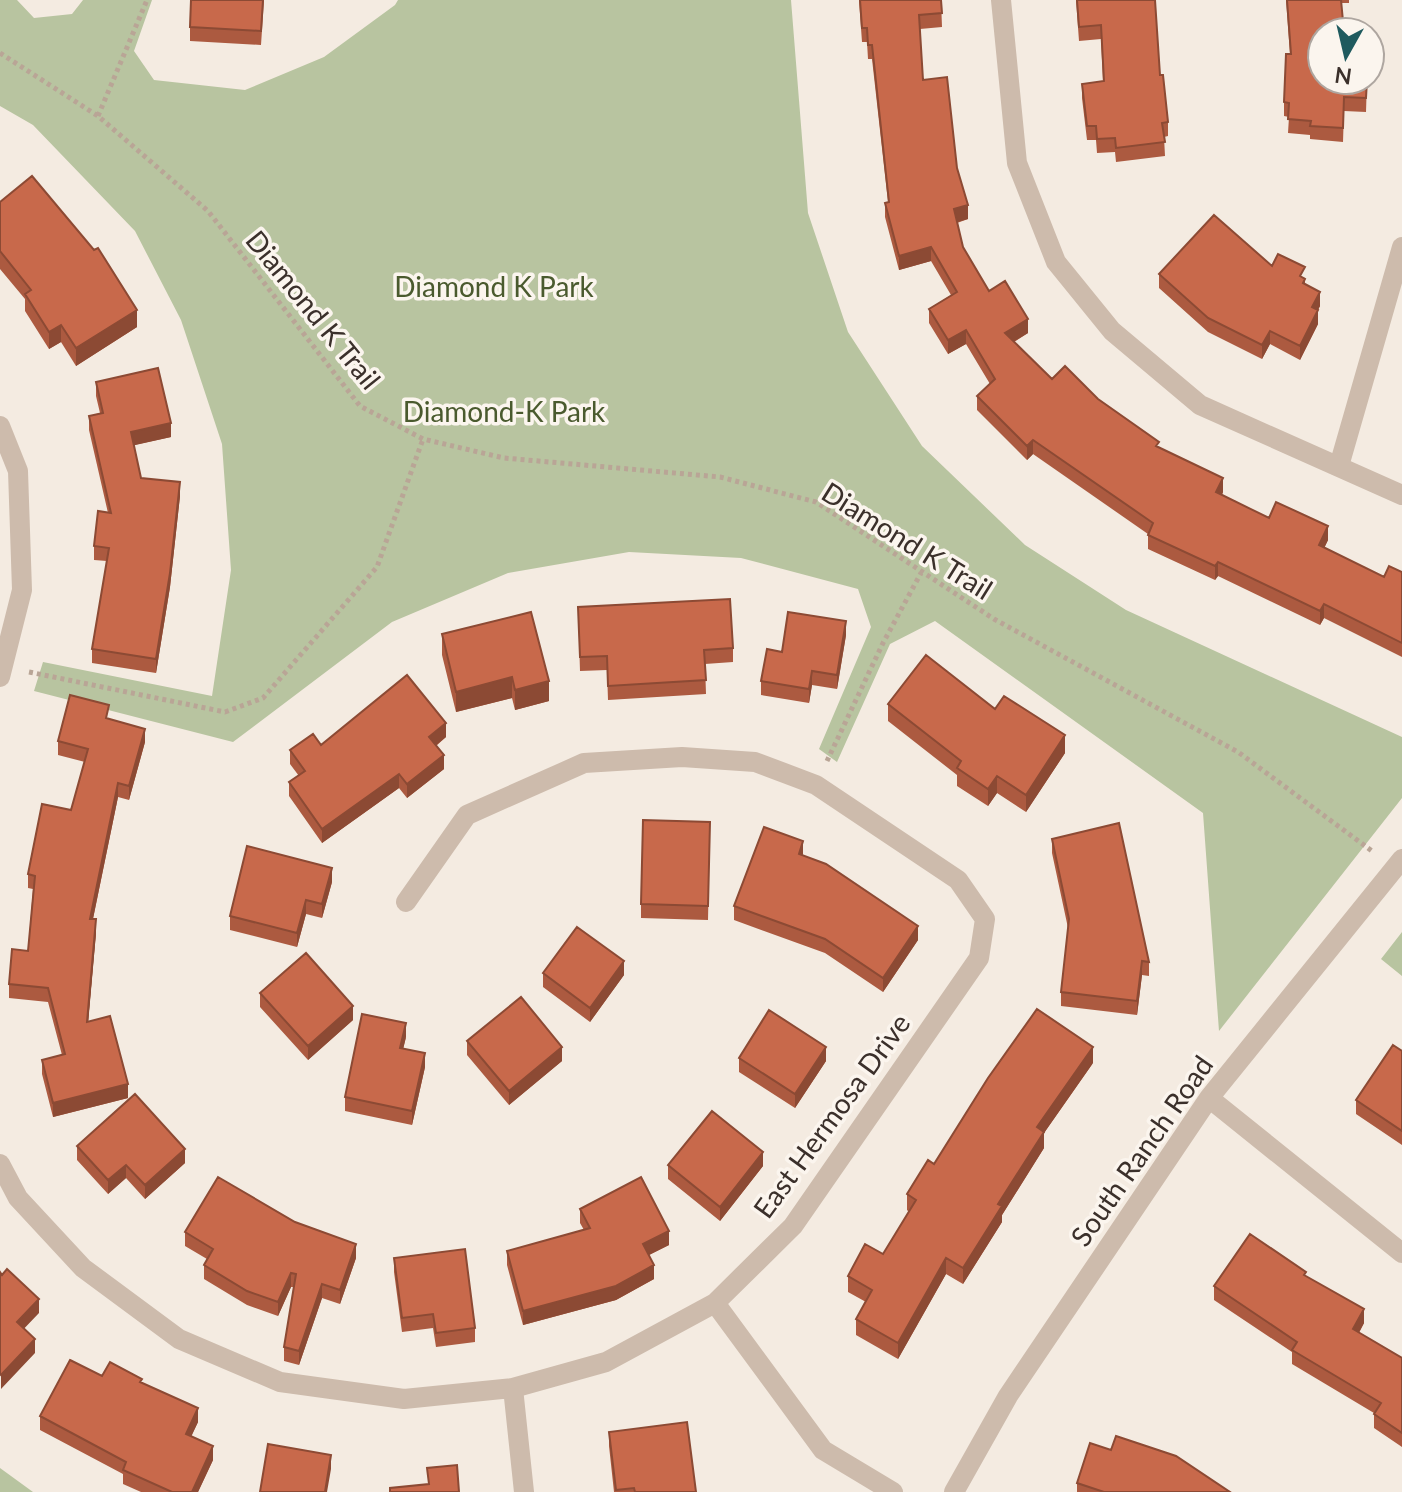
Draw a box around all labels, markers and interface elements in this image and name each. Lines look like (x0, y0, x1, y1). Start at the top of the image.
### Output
north arrow (1306, 16, 1386, 96)
text: N (1333, 62, 1353, 91)
street label: Diamond K Trail (239, 223, 388, 396)
park label: Diamond K Park (394, 269, 594, 303)
park label: Diamond-K Park (403, 394, 606, 428)
street label: Diamond K Trail (816, 474, 999, 606)
street label: East Hermosa Drive (746, 1007, 917, 1224)
street label: South Ranch Road (1063, 1049, 1220, 1252)

